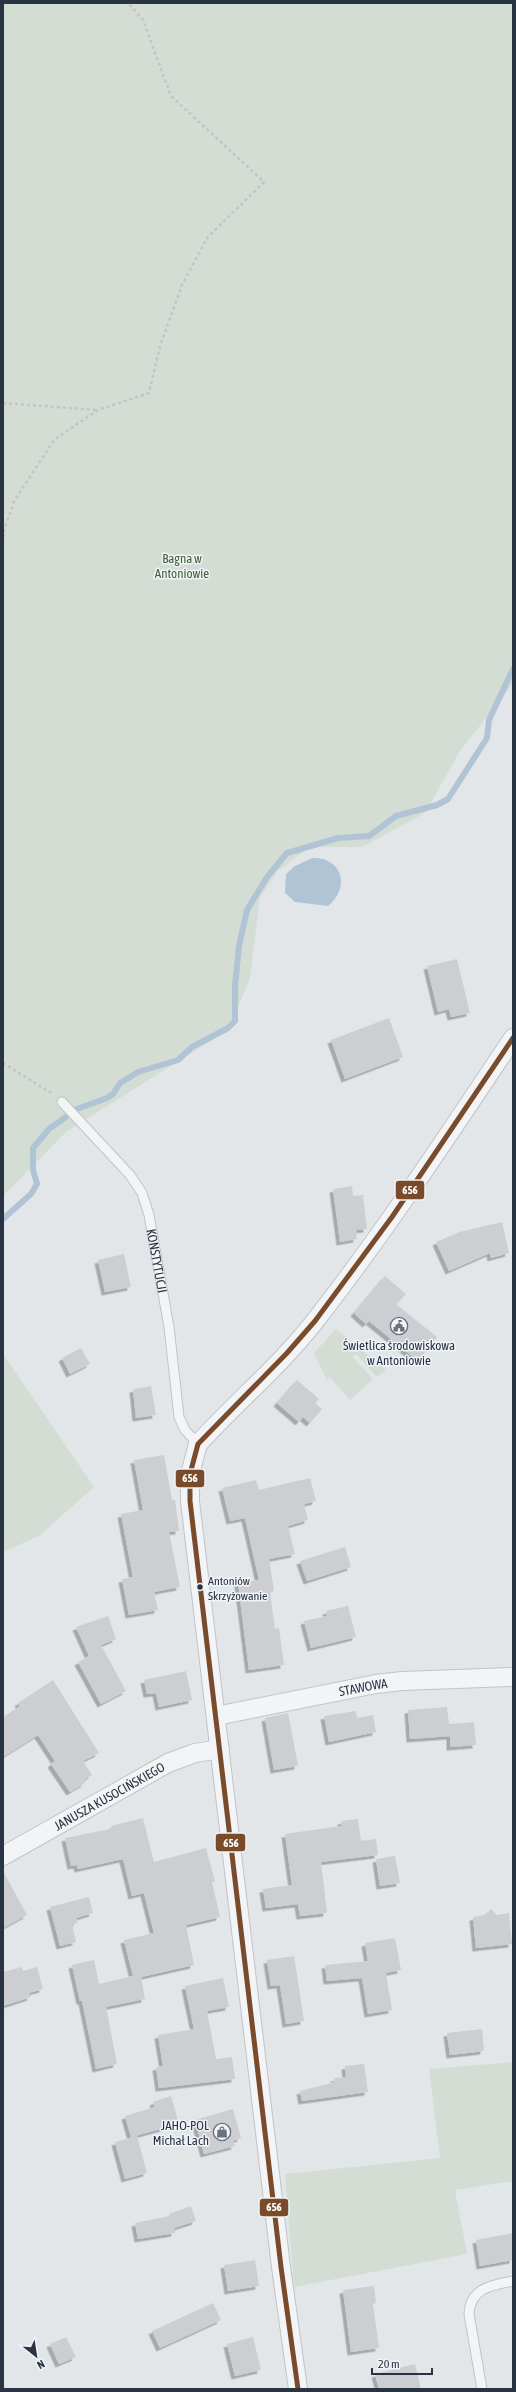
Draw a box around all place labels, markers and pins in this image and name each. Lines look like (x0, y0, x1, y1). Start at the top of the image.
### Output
public building icon: Świetlica środowiskowa w Antoniowie (389, 1316, 409, 1336)
place label: Świetlica środowiskowa w Antoniowie (343, 1338, 455, 1368)
place label: Antoniów Skrzyżowanie (208, 1574, 268, 1603)
marker: Antoniów Skrzyżowanie (195, 1582, 205, 1592)
place label: JAHO-POL Michał Lach (153, 2118, 209, 2148)
shop icon: JAHO-POL Michał Lach (212, 2122, 232, 2142)

